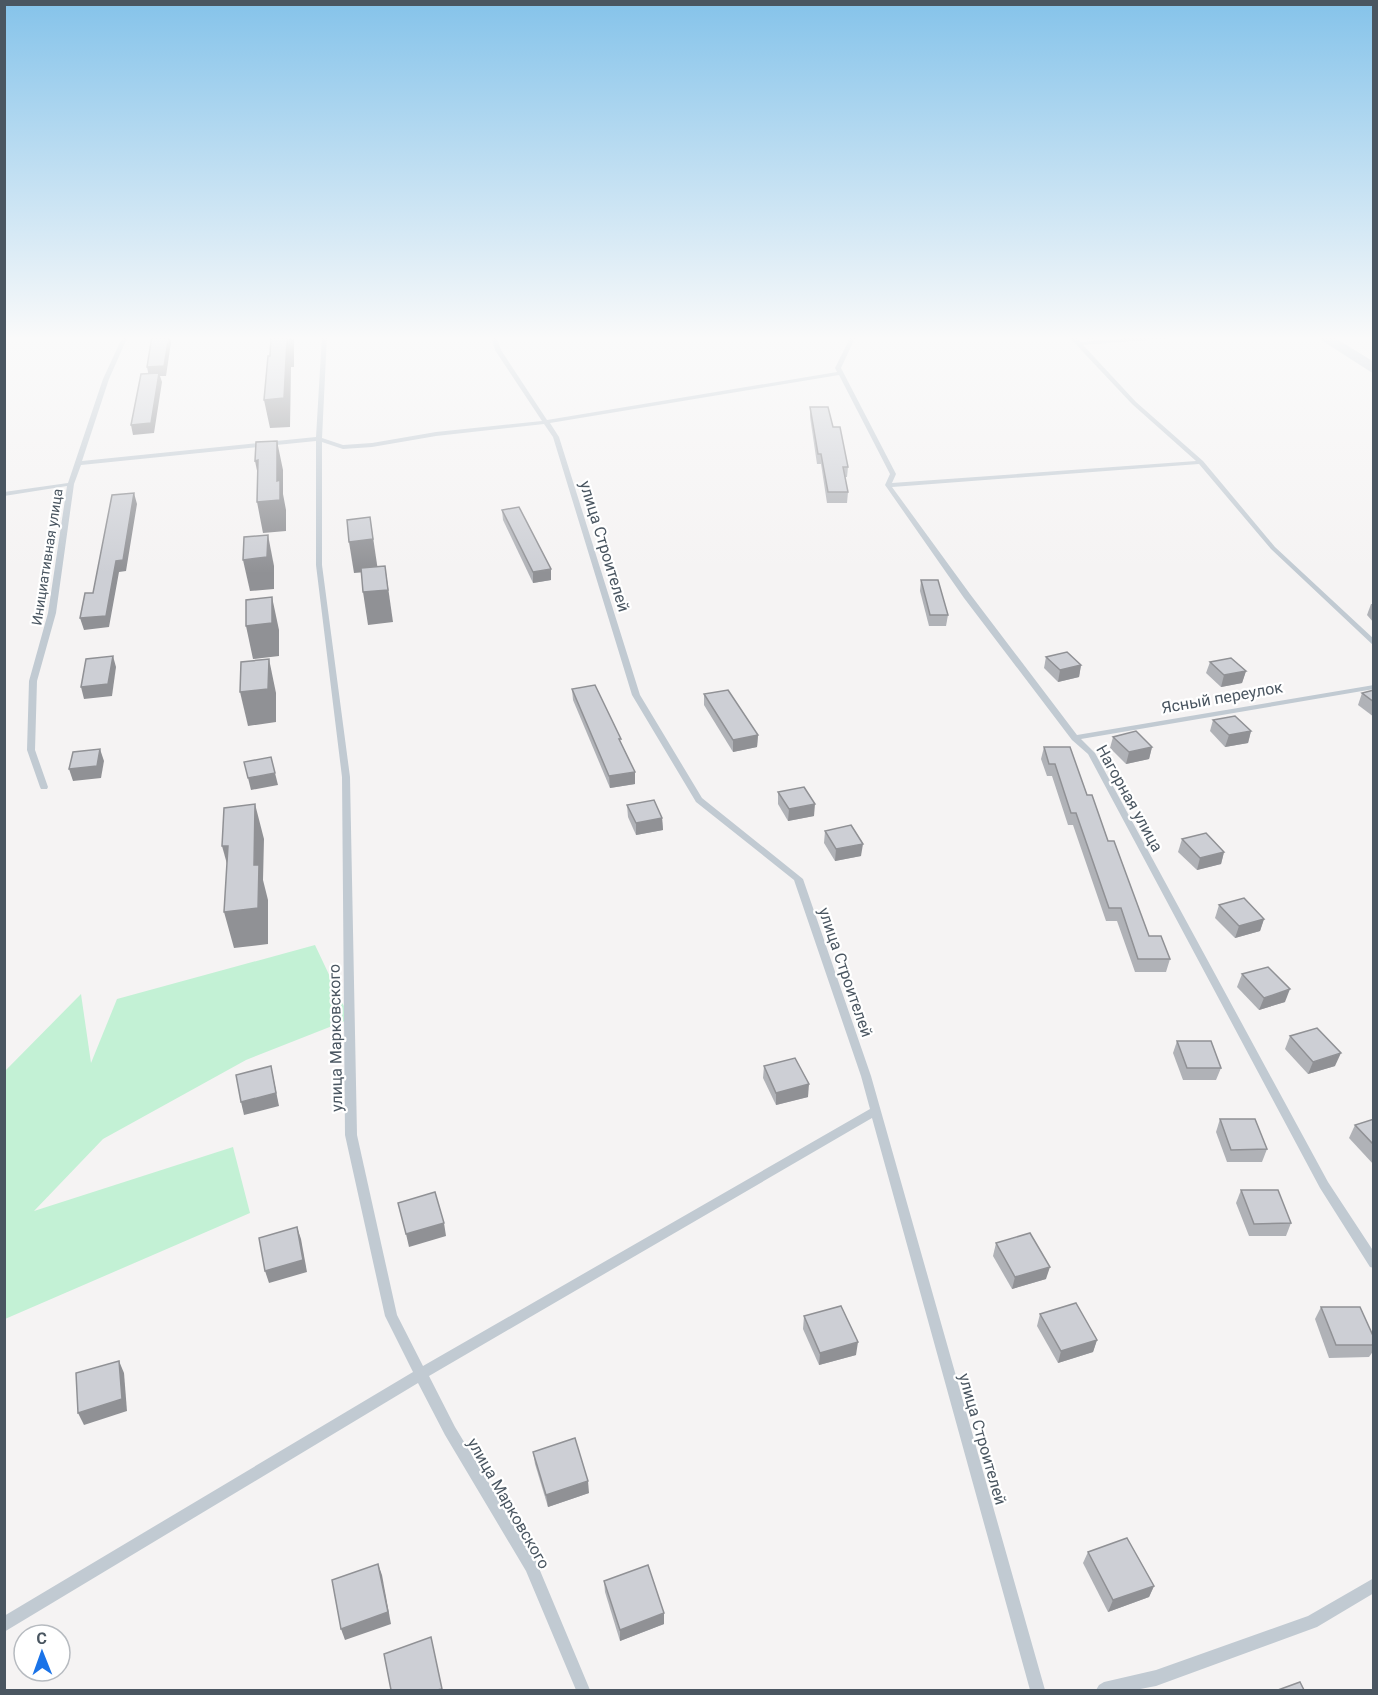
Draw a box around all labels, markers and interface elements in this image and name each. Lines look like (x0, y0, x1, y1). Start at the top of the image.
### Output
street label: улица Строителей (576, 478, 633, 614)
street label: Инициативная улица (28, 488, 66, 626)
street label: Ясный переулок (1160, 677, 1285, 718)
street label: Нагорная улица (1092, 741, 1167, 855)
street label: улица Строителей (814, 905, 877, 1039)
street label: улица Марковского (325, 964, 346, 1112)
street label: улица Строителей (955, 1371, 1010, 1507)
street label: улица Марковского (463, 1434, 554, 1572)
north arrow (12, 1623, 72, 1683)
text: С (36, 1629, 47, 1648)

